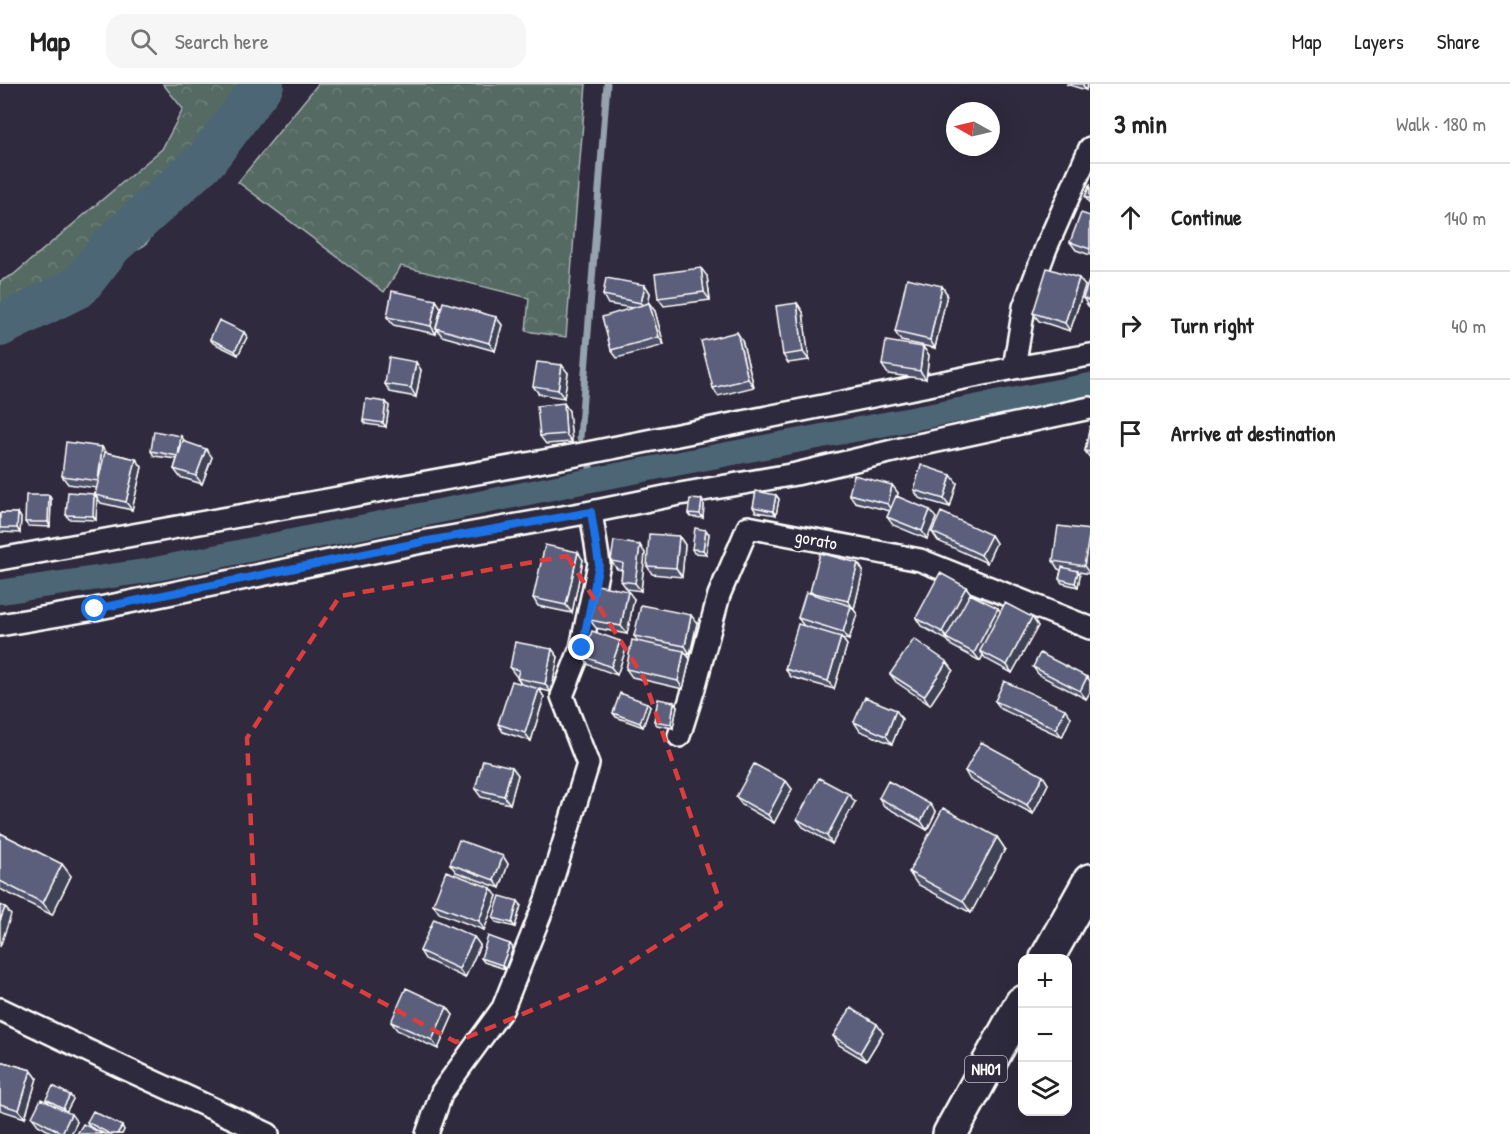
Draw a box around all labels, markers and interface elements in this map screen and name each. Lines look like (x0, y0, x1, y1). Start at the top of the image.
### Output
search box (106, 14, 526, 68)
text: Map (30, 22, 70, 60)
icon: search (127, 25, 160, 58)
text: Search here (175, 26, 269, 56)
text: Map (1292, 27, 1321, 56)
text: Layers (1354, 27, 1404, 56)
text: Share (1437, 27, 1480, 56)
north arrow (946, 102, 1000, 156)
text: 3 min (1114, 106, 1167, 141)
text: Walk · 180 m (1396, 110, 1486, 137)
icon: ahead (1114, 201, 1147, 234)
text: Continue (1171, 202, 1242, 232)
text: 140 m (1444, 204, 1486, 231)
icon: right (1114, 309, 1147, 342)
text: Turn right (1171, 310, 1254, 340)
text: 40 m (1451, 312, 1486, 339)
icon: arrive (1114, 417, 1147, 450)
text: Arrive at destination (1171, 418, 1336, 448)
street label: gorato (793, 523, 839, 556)
route start (81, 595, 107, 621)
route end (568, 634, 594, 660)
map controls (1018, 954, 1072, 1116)
button: + (1018, 954, 1072, 1008)
button: − (1018, 1008, 1072, 1062)
road number: NH01 (965, 1056, 1007, 1082)
button: layers (1018, 1062, 1072, 1116)

